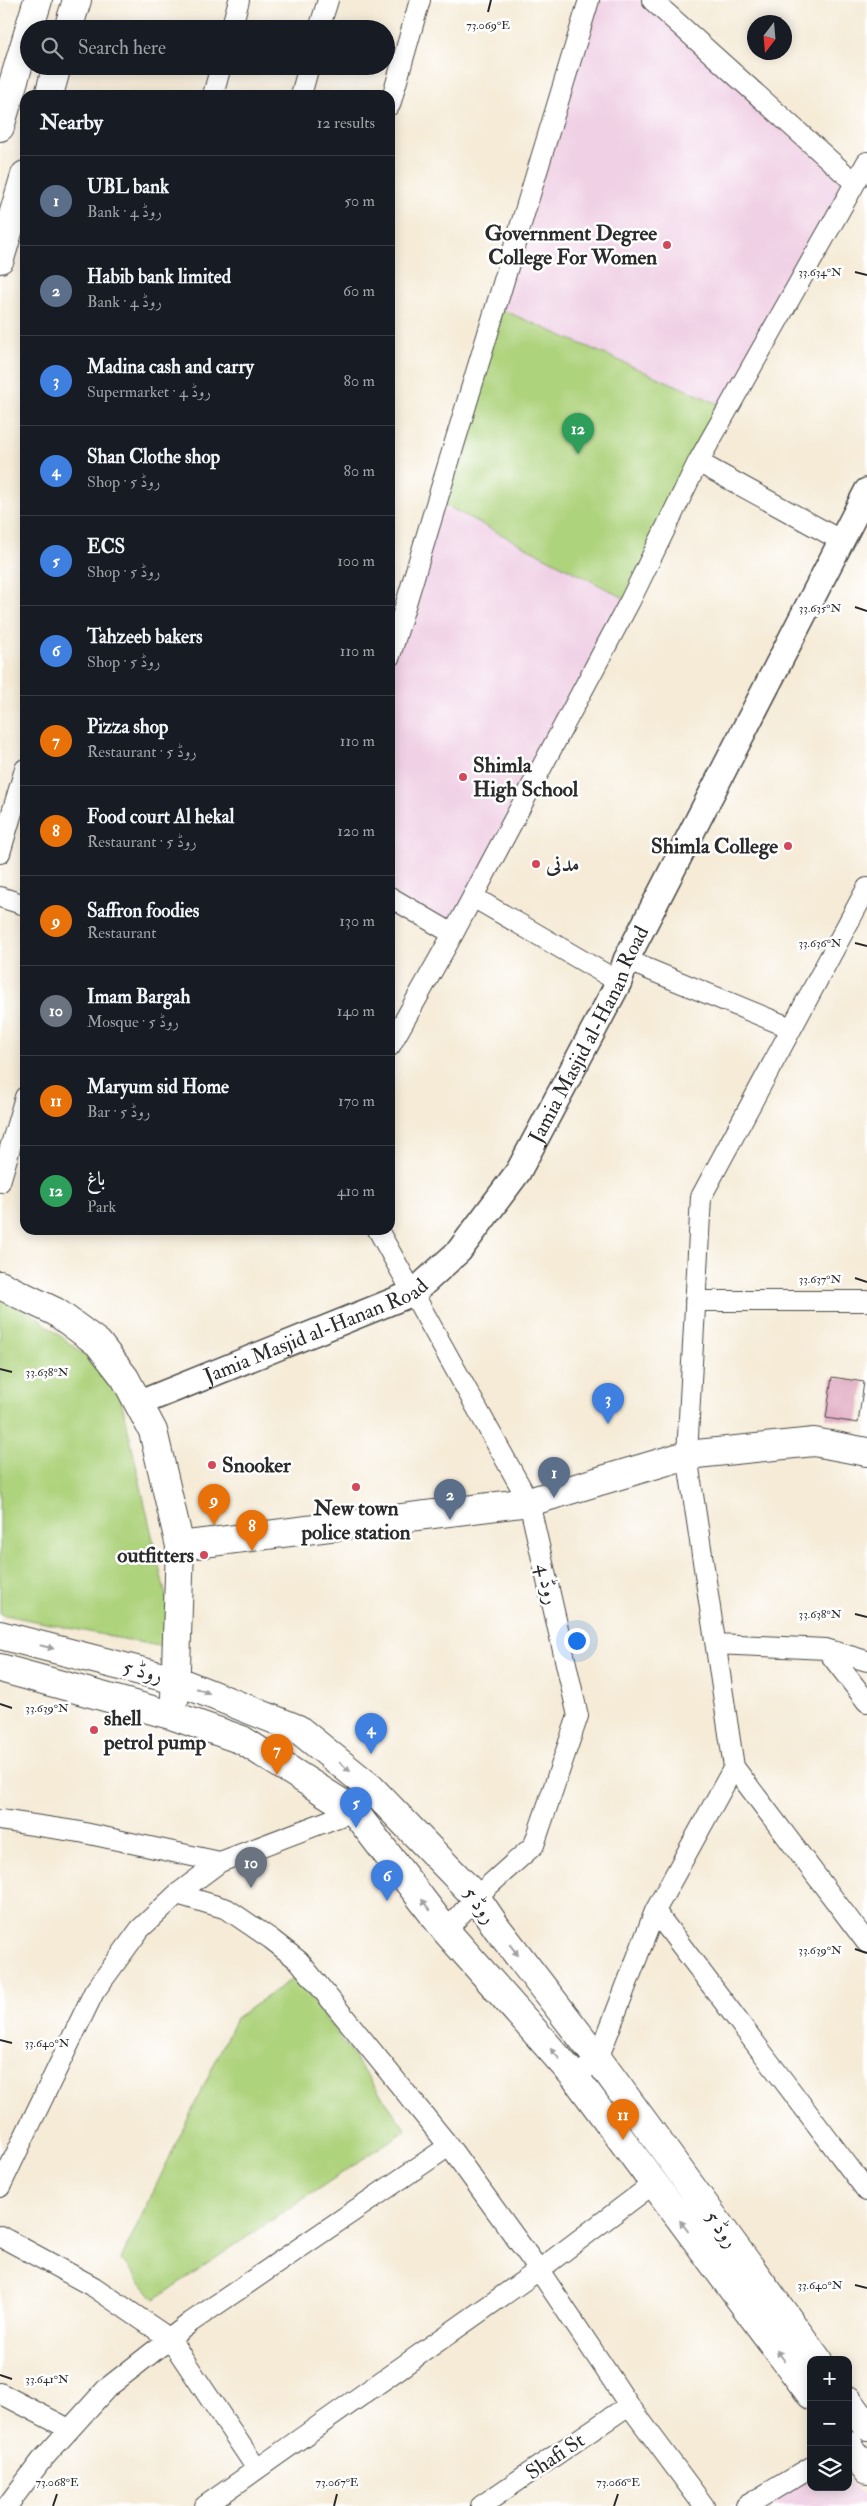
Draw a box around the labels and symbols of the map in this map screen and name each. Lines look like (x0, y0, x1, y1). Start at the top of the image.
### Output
north arrow (747, 15, 792, 60)
text: 73.069°E (466, 18, 510, 33)
place label: Government Degree College For Women (485, 220, 657, 271)
marker: Government Degree College For Women (661, 239, 673, 251)
text: 33.634°N (798, 265, 842, 280)
pin: 12 (562, 413, 594, 454)
text: 33.635°N (799, 601, 841, 616)
place label: Shimla High School (473, 752, 579, 803)
marker: Shimla High School (457, 771, 469, 783)
place label: Shimla College (651, 833, 778, 860)
marker: Shimla College (782, 840, 794, 852)
place label: مدنی (545, 851, 579, 878)
marker: مدنی (530, 858, 542, 870)
street label: Jamia Masjid al-Hanan Road (522, 921, 656, 1149)
text: 33.636°N (798, 936, 842, 951)
street label: Jamia Masjid al-Hanan Road (199, 1272, 435, 1390)
text: 33.637°N (799, 1272, 842, 1287)
text: 33.638°N (26, 1365, 69, 1380)
pin: 3 (592, 1383, 624, 1424)
place label: Snooker (222, 1452, 292, 1479)
pin: 1 (538, 1457, 570, 1498)
marker: Snooker (206, 1459, 218, 1471)
pin: 2 (434, 1479, 466, 1520)
marker: New town police station (350, 1481, 362, 1493)
pin: 9 (198, 1484, 230, 1525)
place label: New town police station (300, 1495, 411, 1546)
pin: 8 (236, 1510, 268, 1551)
place label: outfitters (117, 1542, 194, 1569)
marker: outfitters (198, 1549, 210, 1561)
street label: روڈ 4 (530, 1561, 565, 1608)
text: 33.638°N (799, 1607, 842, 1622)
your location (564, 1628, 590, 1654)
one-way arrow (40, 1643, 55, 1651)
street label: روڈ 5 (120, 1654, 165, 1689)
one-way arrow (196, 1688, 211, 1695)
text: 33.639°N (25, 1701, 69, 1716)
place label: shell petrol pump (103, 1705, 206, 1756)
pin: 4 (355, 1713, 387, 1754)
marker: shell petrol pump (88, 1724, 100, 1736)
pin: 7 (261, 1734, 293, 1775)
one-way arrow (338, 1761, 351, 1772)
pin: 5 (340, 1787, 372, 1828)
pin: 10 (235, 1847, 267, 1888)
pin: 6 (371, 1860, 403, 1901)
street label: روڈ 5 (457, 1881, 502, 1929)
one-way arrow (421, 1898, 431, 1912)
one-way arrow (509, 1943, 519, 1957)
text: 33.639°N (798, 1943, 842, 1958)
text: 33.640°N (24, 2036, 70, 2051)
one-way arrow (549, 2049, 561, 2061)
pin: 11 (607, 2099, 639, 2140)
street label: روڈ 5 (699, 2205, 744, 2253)
one-way arrow (679, 2219, 689, 2233)
text: 33.640°N (797, 2278, 843, 2293)
one-way arrow (776, 2350, 787, 2363)
text: 33.641°N (25, 2372, 69, 2387)
street label: Shafi St (520, 2427, 590, 2486)
text: 73.068°E (35, 2475, 79, 2490)
text: 73.067°E (315, 2475, 359, 2490)
text: 73.066°E (596, 2475, 640, 2490)

